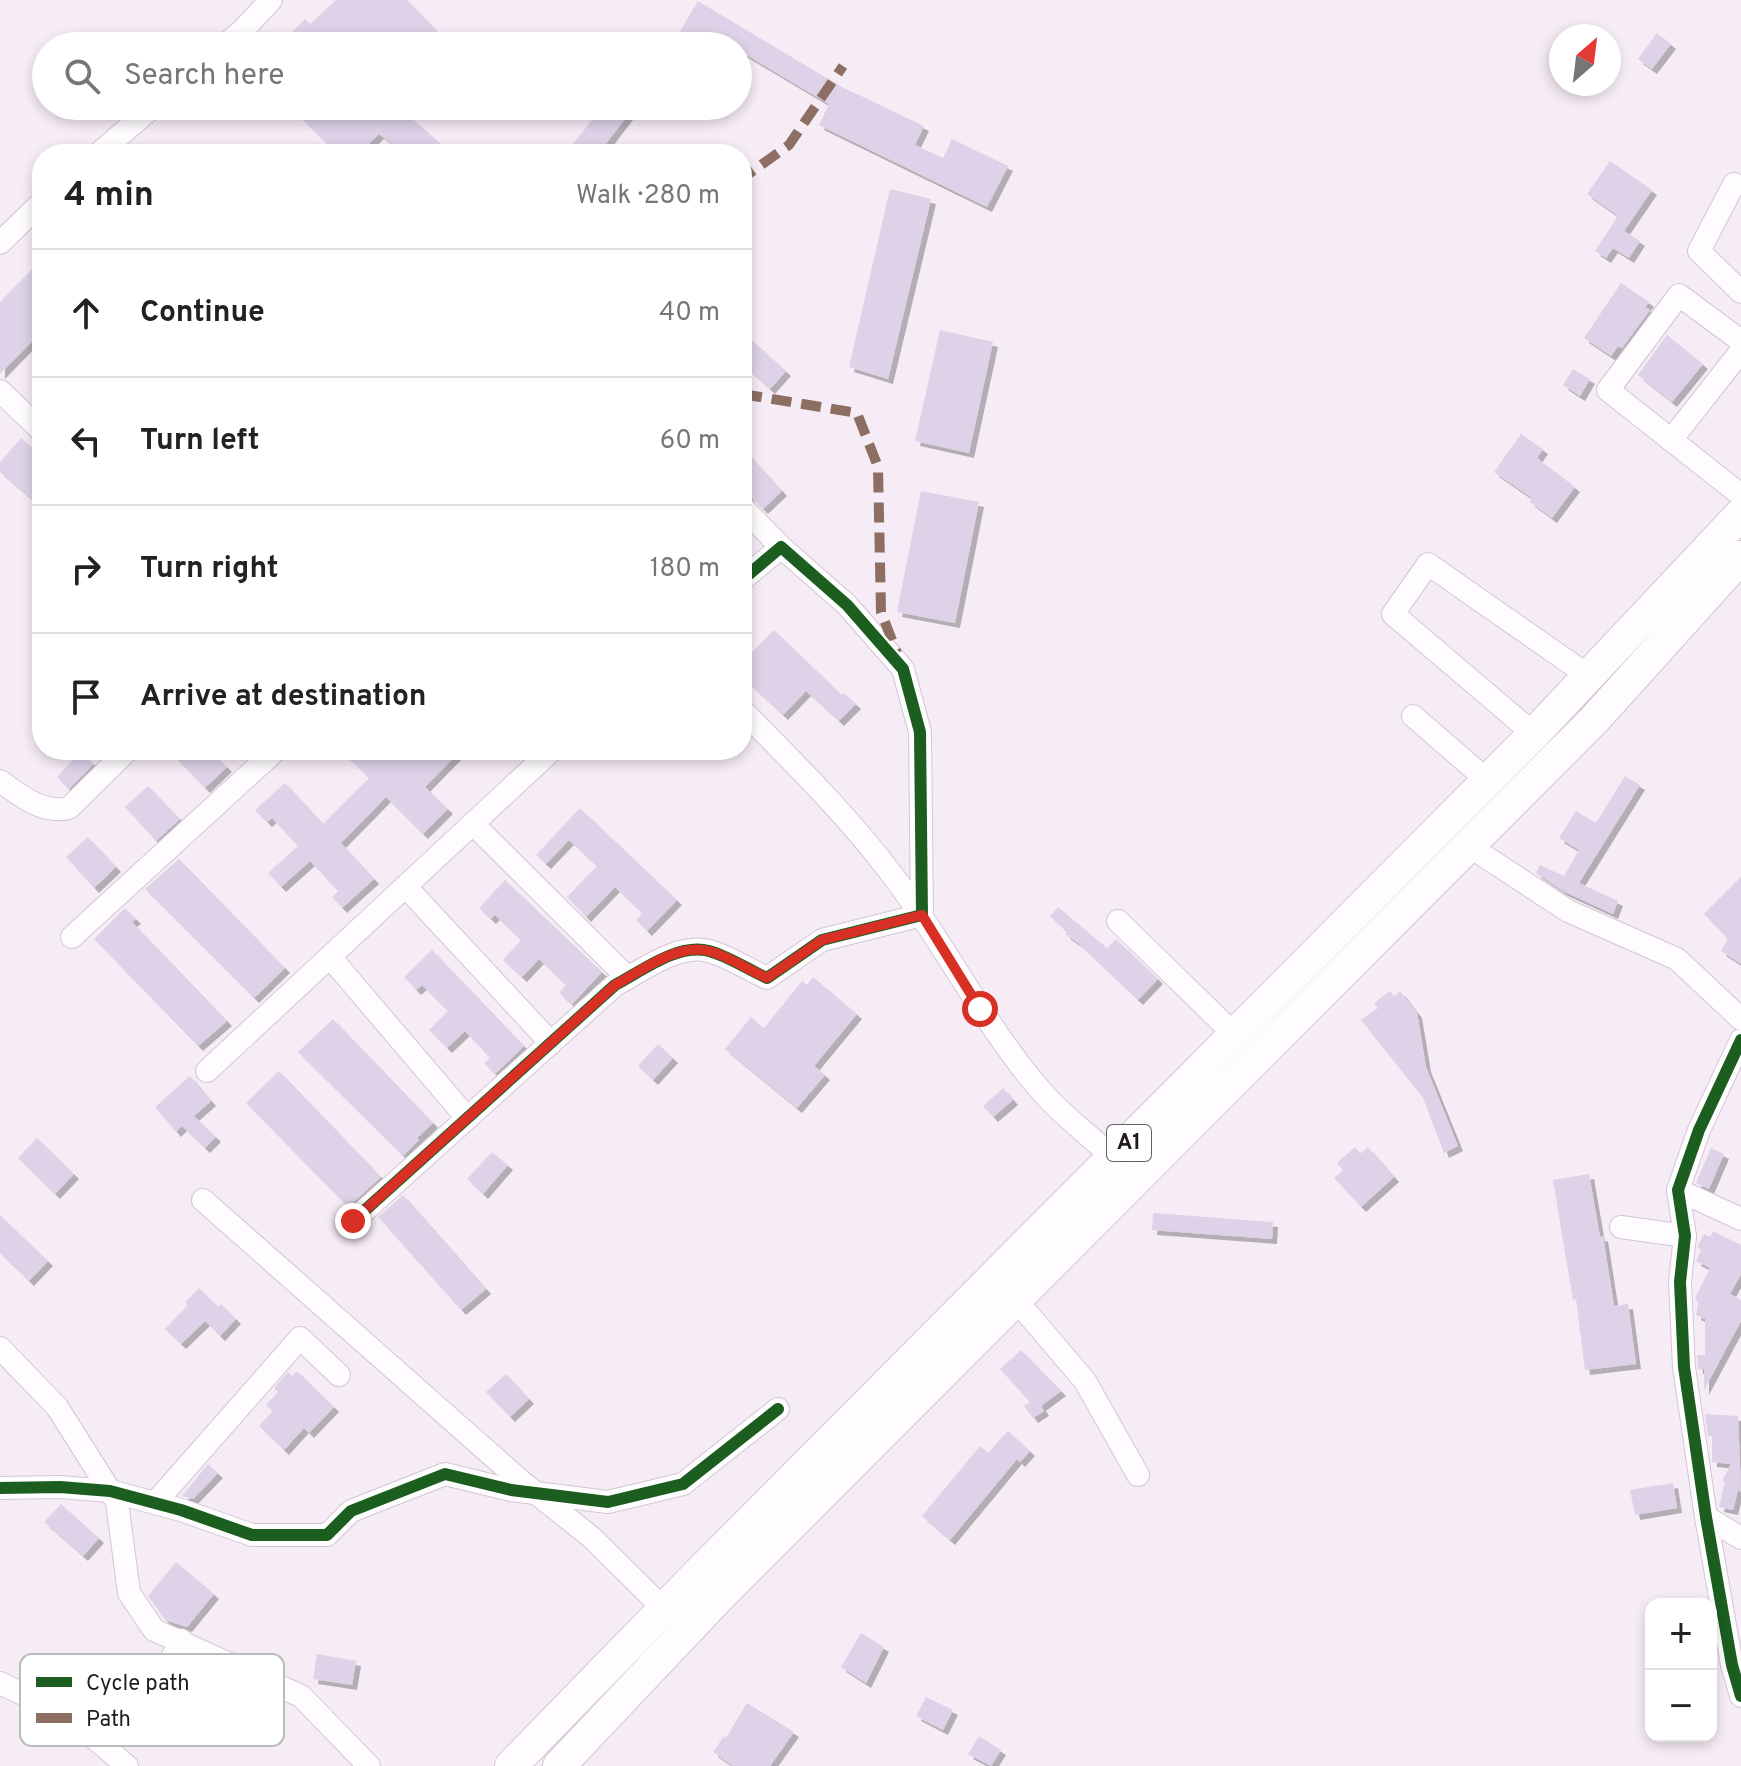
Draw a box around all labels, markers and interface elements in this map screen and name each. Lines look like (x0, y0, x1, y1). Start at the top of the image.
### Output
north arrow (1549, 24, 1621, 96)
search box (32, 32, 752, 120)
icon: search (60, 54, 104, 98)
text: Search here (124, 58, 284, 95)
text: 4 min (64, 175, 154, 218)
text: Walk · 280 m (576, 180, 720, 213)
icon: ahead (64, 291, 108, 335)
text: Continue (140, 295, 265, 332)
text: 40 m (659, 297, 720, 330)
icon: left (64, 419, 108, 463)
text: Turn left (140, 423, 260, 460)
text: 60 m (660, 425, 720, 458)
icon: right (64, 547, 108, 591)
text: Turn right (140, 551, 278, 588)
text: 180 m (650, 553, 720, 586)
icon: arrive (64, 675, 108, 719)
text: Arrive at destination (140, 679, 426, 716)
route start (962, 991, 998, 1027)
road number: A1 (1107, 1125, 1151, 1161)
route end (335, 1203, 371, 1239)
map controls (1645, 1598, 1717, 1742)
button: + (1645, 1598, 1717, 1670)
legend (20, 1654, 284, 1746)
button: − (1645, 1670, 1717, 1742)
text: Cycle path (86, 1671, 190, 1698)
text: Path (86, 1707, 131, 1734)

